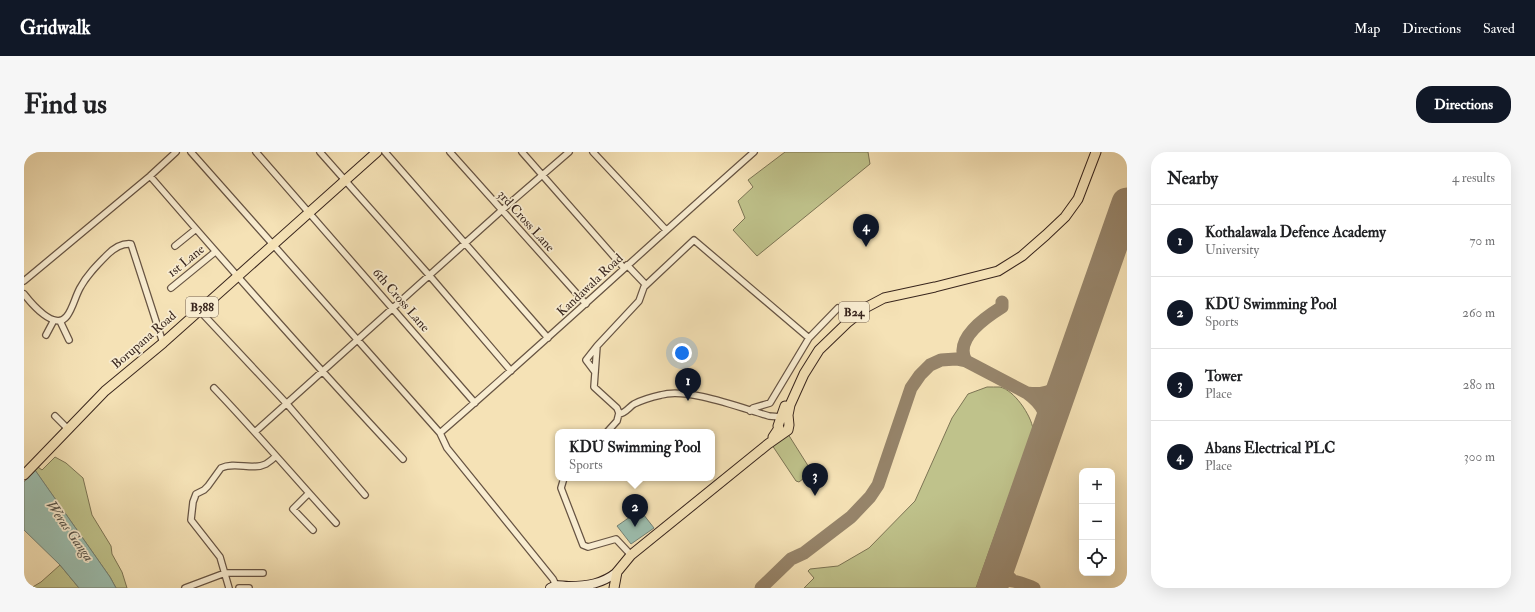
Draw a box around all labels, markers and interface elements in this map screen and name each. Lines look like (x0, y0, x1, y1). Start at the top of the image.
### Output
text: Gridwalk (20, 16, 91, 40)
text: Map (1354, 20, 1380, 37)
text: Directions (1402, 20, 1461, 37)
text: Saved (1483, 20, 1515, 37)
button: Directions (1416, 86, 1511, 123)
text: Find us (24, 87, 107, 122)
text: Nearby (1167, 168, 1218, 189)
text: 4 results (1452, 170, 1495, 186)
street label: 3rd Cross Lane (494, 187, 558, 256)
pin: 4 (853, 214, 879, 247)
text: Kothalawala Defence Academy (1205, 223, 1386, 242)
text: 1 (1178, 233, 1182, 249)
text: 70 m (1470, 233, 1495, 249)
street label: 1st Lane (164, 241, 208, 281)
text: University (1205, 242, 1259, 258)
street label: Kandawala Road (554, 250, 627, 320)
street label: 6th Cross Lane (369, 265, 433, 336)
text: KDU Swimming Pool (1205, 295, 1337, 314)
road number: B388 (186, 297, 218, 317)
road number: B24 (839, 302, 869, 322)
text: 2 (1177, 305, 1183, 321)
text: 260 m (1462, 305, 1495, 321)
street label: Borupana Road (108, 307, 181, 373)
text: Sports (1205, 314, 1239, 330)
your location (672, 343, 692, 363)
text: Tower (1205, 367, 1242, 386)
pin: 1 (675, 368, 701, 401)
text: 3 (1178, 377, 1183, 393)
text: 280 m (1463, 377, 1495, 393)
text: Place (1205, 386, 1232, 402)
popup (555, 429, 715, 481)
text: KDU Swimming Pool (569, 438, 701, 457)
text: Abans Electrical PLC (1205, 439, 1335, 458)
text: 4 (1176, 449, 1184, 465)
text: 300 m (1464, 449, 1495, 465)
text: Sports (569, 457, 603, 473)
text: Place (1205, 458, 1232, 474)
pin: 3 (802, 463, 828, 496)
map controls (1079, 468, 1115, 576)
button: + (1079, 468, 1115, 504)
pin: 2 (622, 494, 648, 527)
water label: Weras Ganga (43, 497, 98, 565)
button: − (1079, 504, 1115, 540)
button: locate (1079, 540, 1115, 576)

